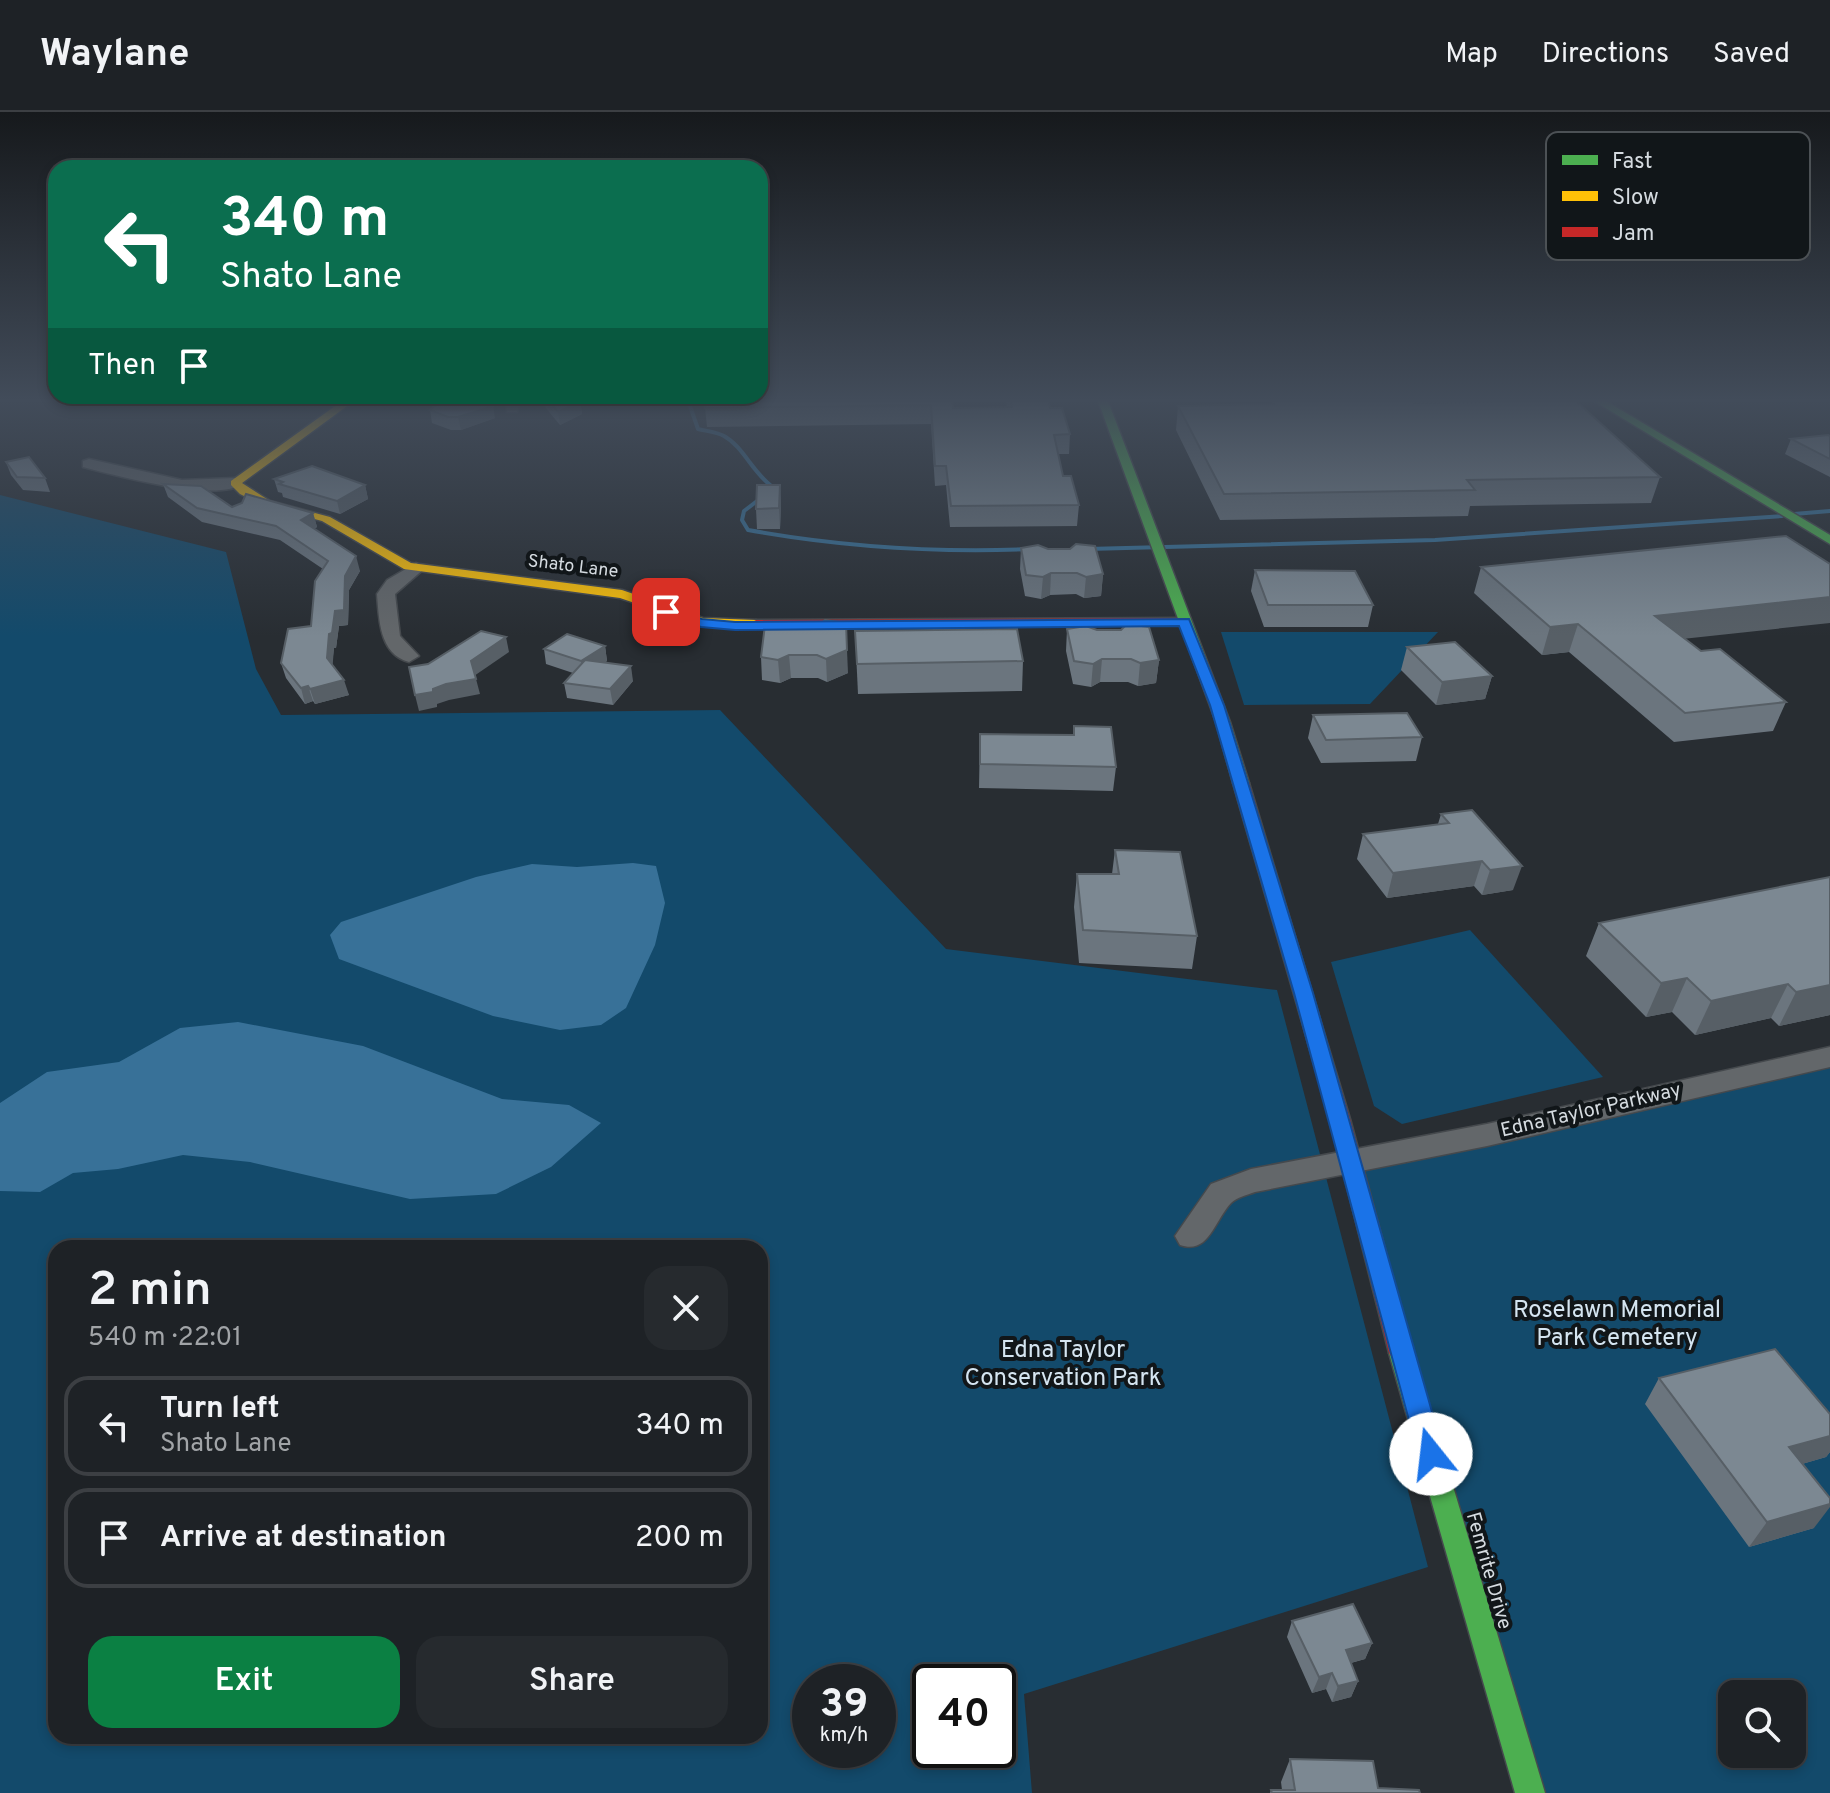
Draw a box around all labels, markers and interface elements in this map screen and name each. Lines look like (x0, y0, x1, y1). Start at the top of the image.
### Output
text: Waylane (40, 31, 189, 80)
text: Map (1445, 37, 1498, 73)
text: Directions (1542, 37, 1669, 73)
text: Saved (1713, 37, 1790, 73)
legend (1546, 132, 1810, 260)
text: Fast (1612, 149, 1653, 176)
text: Slow (1612, 185, 1659, 212)
text: 340 m (220, 186, 389, 256)
icon: left (88, 192, 192, 296)
text: Jam (1612, 221, 1655, 248)
text: Shato Lane (220, 255, 402, 301)
icon: arrive (172, 344, 216, 388)
text: Then (88, 348, 156, 385)
street label: Shato Lane (526, 550, 620, 584)
pin (632, 578, 700, 646)
icon: arrive (644, 590, 688, 634)
street label: Edna Taylor Parkway (1498, 1078, 1684, 1144)
text: 2 min (88, 1262, 212, 1322)
button: close (644, 1266, 728, 1350)
park label: Roselawn Memorial Park Cemetery (1513, 1296, 1721, 1354)
text: 540 m · 22:01 (88, 1322, 242, 1355)
park label: Edna Taylor Conservation Park (965, 1336, 1161, 1394)
text: Turn left (160, 1391, 280, 1428)
icon: left (92, 1404, 136, 1448)
text: 340 m (636, 1408, 724, 1445)
position arrow (1389, 1412, 1473, 1496)
text: Shato Lane (160, 1428, 291, 1461)
street label: Femrite Drive (1459, 1509, 1517, 1633)
icon: arrive (92, 1516, 136, 1560)
text: Arrive at destination (160, 1520, 446, 1557)
text: 200 m (635, 1520, 724, 1557)
button: Exit (88, 1636, 400, 1728)
button: Share (416, 1636, 728, 1728)
speed limit sign: 40 (912, 1664, 1016, 1768)
map controls (1718, 1680, 1806, 1768)
button: search (1718, 1680, 1806, 1768)
text: 39 (820, 1681, 868, 1731)
text: km/h (820, 1723, 868, 1749)

